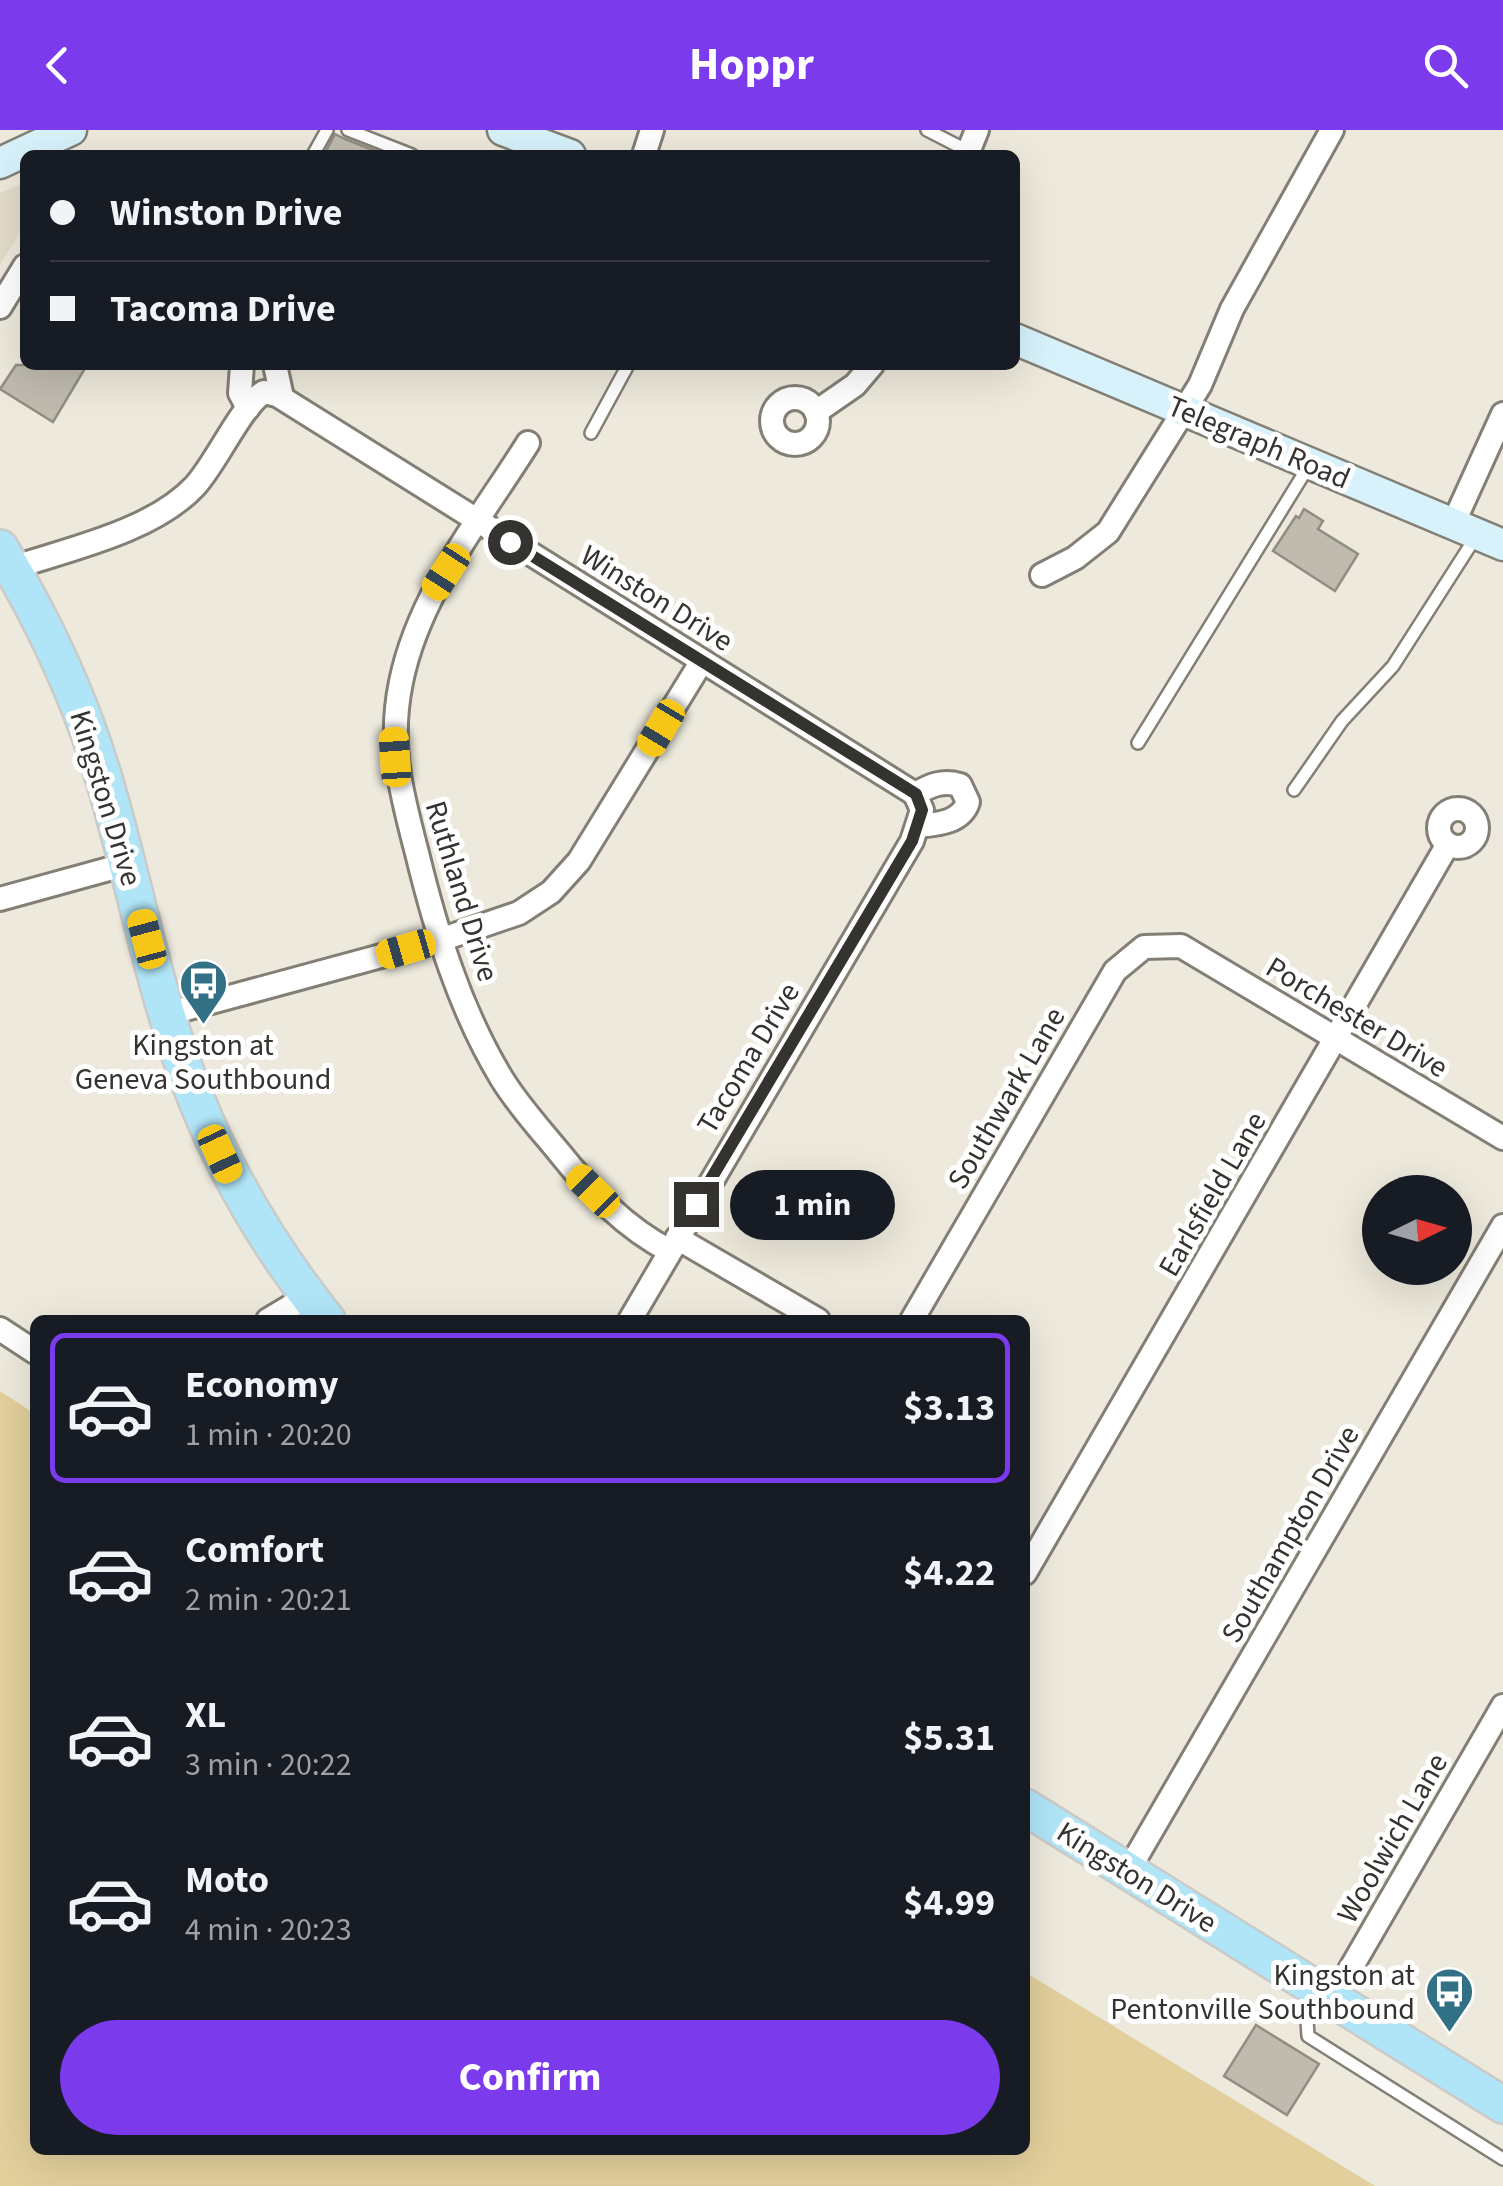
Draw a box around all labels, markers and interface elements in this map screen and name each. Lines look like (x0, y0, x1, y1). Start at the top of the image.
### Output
text: Hoppr (689, 33, 814, 97)
icon: back (30, 38, 85, 93)
icon: search (1418, 38, 1473, 93)
text: Winston Drive (110, 186, 342, 240)
text: Tacoma Drive (110, 282, 336, 336)
street label: Telegraph Road (1161, 385, 1357, 500)
route start (488, 520, 533, 565)
street label: Winston Drive (572, 534, 741, 662)
car (417, 539, 475, 605)
car (633, 695, 689, 761)
street label: Kingston Drive (58, 705, 153, 891)
car (378, 726, 412, 788)
street label: Ruthland Drive (414, 796, 509, 987)
car (125, 906, 169, 972)
car (373, 926, 439, 972)
street label: Porchester Drive (1258, 946, 1456, 1089)
bus stop icon: Kingston at Geneva Southbound (177, 958, 229, 1026)
street label: Tacoma Drive (686, 975, 810, 1142)
street label: Southwark Lane (937, 999, 1076, 1197)
place label: Kingston at Geneva Southbound (75, 1024, 331, 1101)
street label: Earlsfield Lane (1148, 1104, 1277, 1285)
car (194, 1120, 246, 1188)
car (561, 1159, 625, 1223)
callout: 1 min (731, 1169, 896, 1239)
north arrow (1362, 1175, 1472, 1285)
map controls (1362, 1175, 1472, 1285)
route end (674, 1182, 719, 1227)
text: 1 min (774, 1182, 851, 1228)
text: Economy (185, 1358, 338, 1412)
icon: car (65, 1363, 155, 1453)
text: $3.13 (903, 1381, 995, 1435)
text: 1 min · 20:20 (185, 1412, 352, 1458)
street label: Southampton Drive (1211, 1418, 1370, 1651)
text: Comfort (185, 1523, 324, 1577)
icon: car (65, 1528, 155, 1618)
text: $4.22 (903, 1546, 995, 1600)
text: 2 min · 20:21 (185, 1577, 352, 1623)
text: XL (185, 1688, 226, 1742)
icon: car (65, 1693, 155, 1783)
text: $5.31 (903, 1711, 995, 1765)
text: 3 min · 20:22 (185, 1742, 352, 1788)
street label: Woolwich Lane (1326, 1745, 1458, 1931)
street label: Kingston Drive (1048, 1811, 1225, 1944)
text: Moto (185, 1853, 269, 1907)
icon: car (65, 1858, 155, 1948)
text: $4.99 (903, 1876, 995, 1930)
text: 4 min · 20:23 (185, 1907, 352, 1953)
place label: Kingston at Pentonville Southbound (1110, 1954, 1415, 2031)
bus stop icon: Kingston at Pentonville Southbound (1424, 1966, 1476, 2034)
button: Confirm (60, 2020, 1000, 2135)

